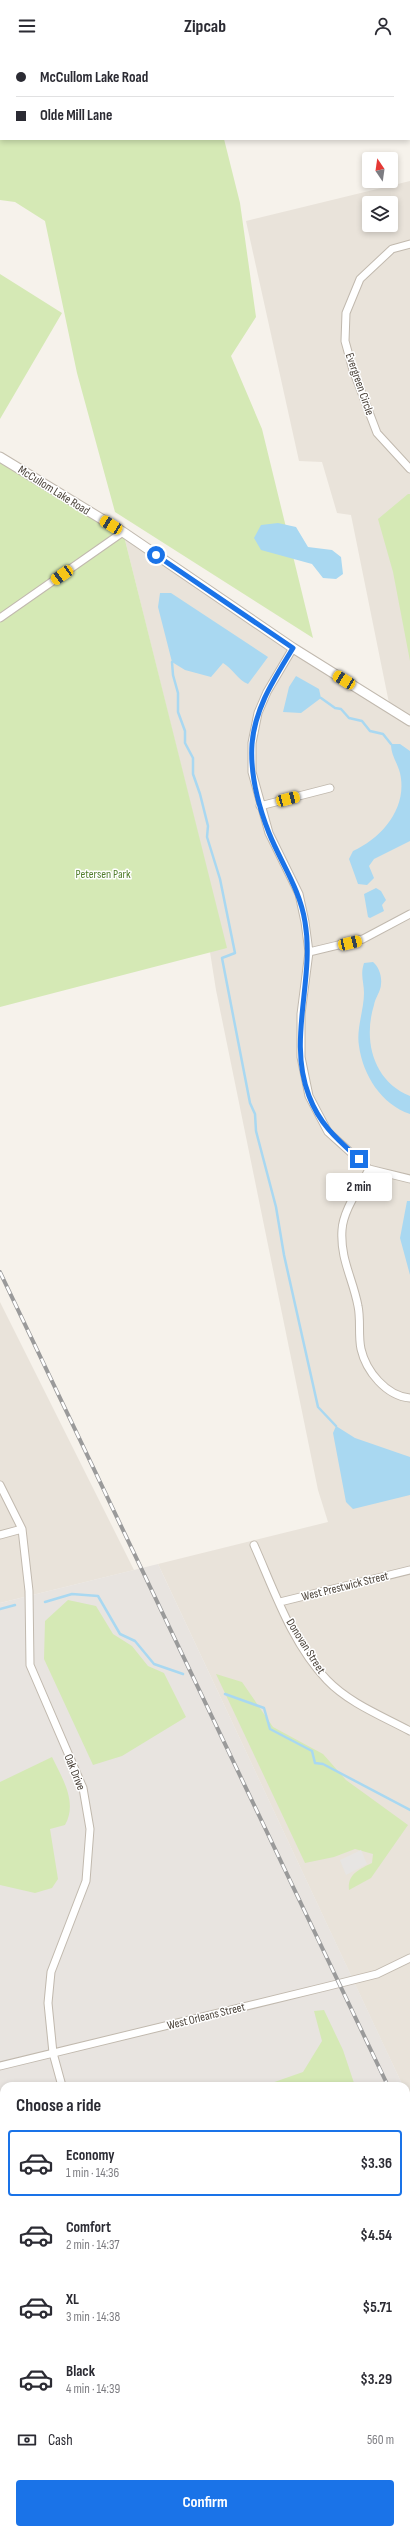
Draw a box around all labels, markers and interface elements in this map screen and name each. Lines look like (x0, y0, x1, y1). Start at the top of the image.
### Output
icon: menu (16, 15, 38, 37)
icon: person (372, 15, 394, 37)
text: Zipcab (184, 16, 226, 37)
text: McCullom Lake Road (40, 68, 148, 87)
text: Olde Mill Lane (40, 106, 112, 125)
north arrow (362, 152, 398, 188)
map controls (362, 152, 398, 232)
button: layers (362, 196, 398, 232)
street label: Evergreen Circle (342, 351, 377, 418)
street label: McCullom Lake Road (15, 462, 92, 518)
car (98, 514, 124, 536)
route start (147, 546, 165, 564)
car (49, 563, 75, 587)
car (331, 669, 357, 691)
car (275, 790, 301, 808)
park label: Petersen Park (75, 867, 131, 882)
car (337, 934, 363, 952)
route end (350, 1150, 368, 1168)
callout: 2 min (326, 1173, 392, 1201)
text: 2 min (347, 1179, 371, 1195)
street label: West Prestwick Street (300, 1568, 390, 1605)
street label: Donovan Street (283, 1616, 329, 1677)
street label: Oak Drive (60, 1752, 89, 1793)
street label: West Orleans Street (165, 1999, 247, 2033)
text: Choose a ride (16, 2095, 101, 2116)
icon: car (18, 2145, 54, 2181)
text: Economy (66, 2146, 115, 2165)
text: $3.36 (360, 2154, 392, 2173)
text: 1 min · 14:36 (66, 2165, 119, 2181)
icon: car (18, 2217, 54, 2253)
text: Comfort (66, 2218, 111, 2237)
text: $4.54 (360, 2226, 392, 2245)
text: 2 min · 14:37 (66, 2237, 120, 2253)
icon: car (18, 2289, 54, 2325)
text: XL (66, 2290, 79, 2309)
text: $5.71 (362, 2298, 392, 2317)
text: 3 min · 14:38 (66, 2309, 120, 2325)
icon: car (18, 2361, 54, 2397)
text: Black (66, 2362, 95, 2381)
text: $3.29 (360, 2370, 392, 2389)
text: 4 min · 14:39 (66, 2381, 120, 2397)
icon: cash (16, 2429, 38, 2451)
text: Cash (48, 2431, 73, 2450)
text: 560 m (367, 2432, 394, 2448)
button: Confirm (16, 2480, 394, 2526)

